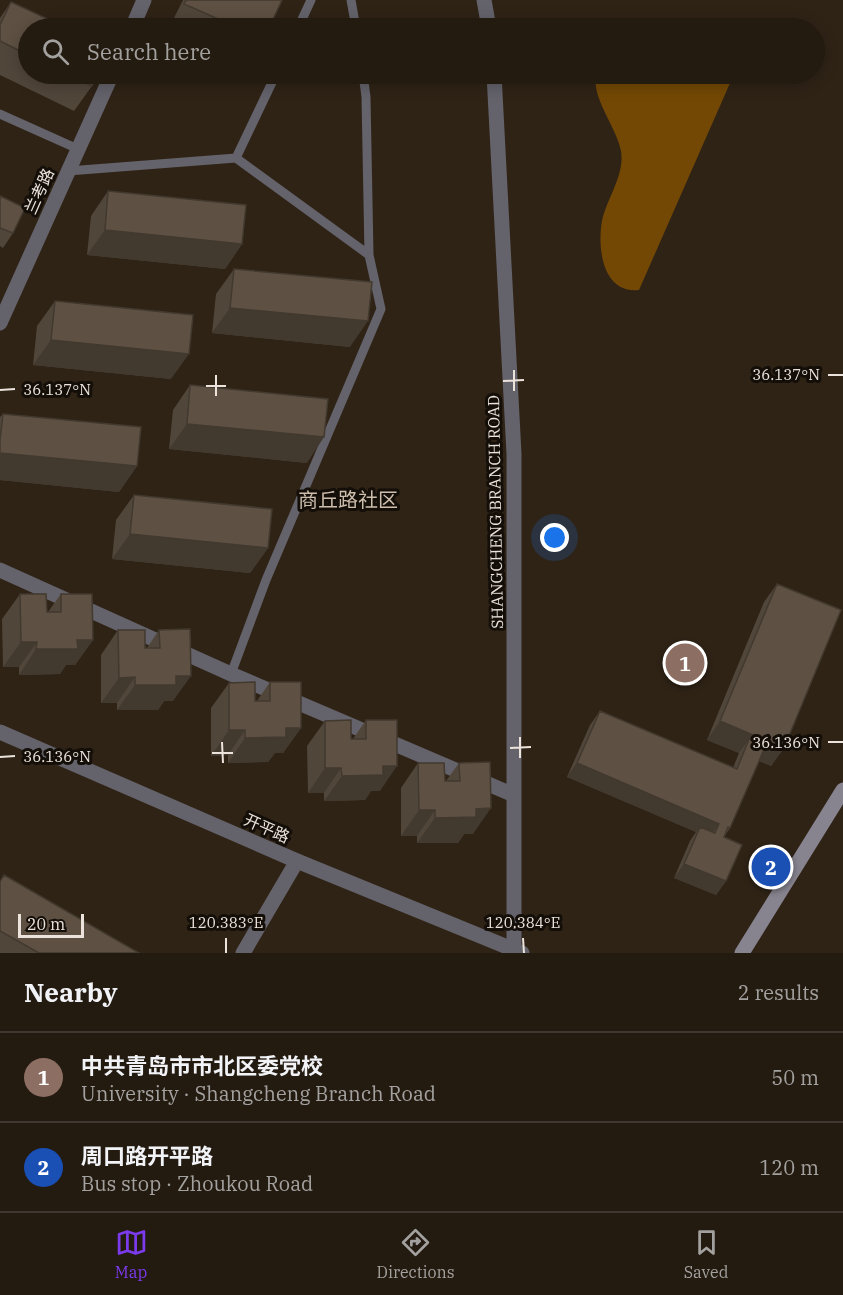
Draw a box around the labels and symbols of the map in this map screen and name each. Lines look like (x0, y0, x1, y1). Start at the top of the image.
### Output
street label: 兰考路 (20, 165, 58, 217)
text: 36.137°N (752, 365, 820, 384)
text: 36.137°N (23, 380, 91, 399)
street label: SHANGCHENG BRANCH ROAD (483, 395, 507, 629)
district label: 商丘路社区 (298, 486, 398, 513)
your location (540, 523, 569, 552)
pin: 1 (666, 640, 704, 686)
text: 36.136°N (752, 733, 820, 752)
text: 36.136°N (23, 747, 91, 766)
street label: 开平路 (241, 809, 293, 847)
pin: 2 (752, 844, 790, 890)
scale bar (18, 911, 84, 938)
text: 120.383°E (189, 913, 263, 932)
text: 120.384°E (486, 913, 560, 932)

